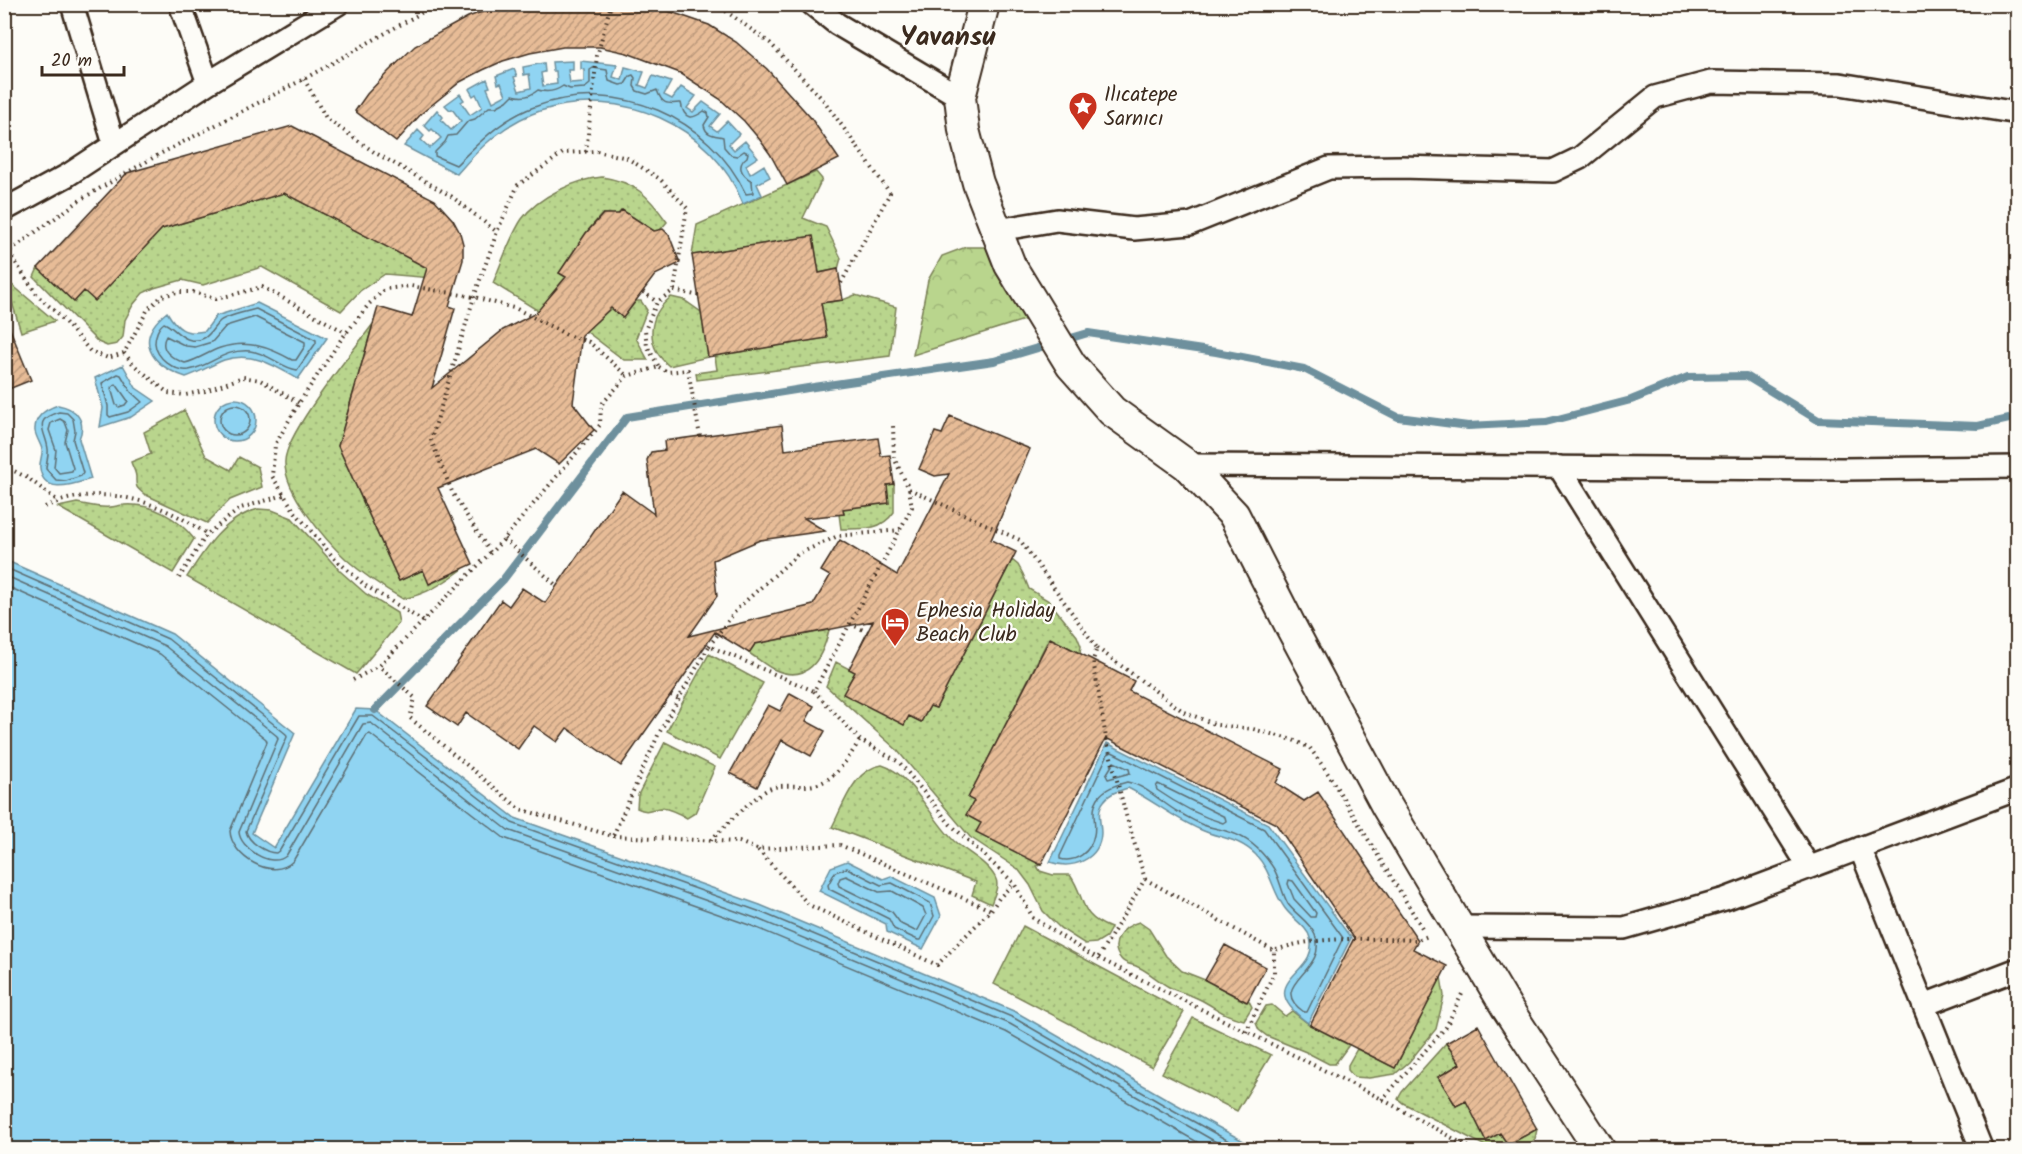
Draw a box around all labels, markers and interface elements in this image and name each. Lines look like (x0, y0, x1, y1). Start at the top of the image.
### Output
district label: Yavansu (901, 16, 996, 59)
scale bar (42, 39, 124, 77)
text: 20 m (51, 47, 92, 76)
place label: Ilıcatepe Sarnıcı (1104, 79, 1178, 136)
place icon: Ilıcatepe Sarnıcı (1067, 90, 1099, 132)
place label: Ephesia Holiday Beach Club (916, 595, 1055, 652)
hotel icon: Ephesia Holiday Beach Club (879, 606, 911, 648)

